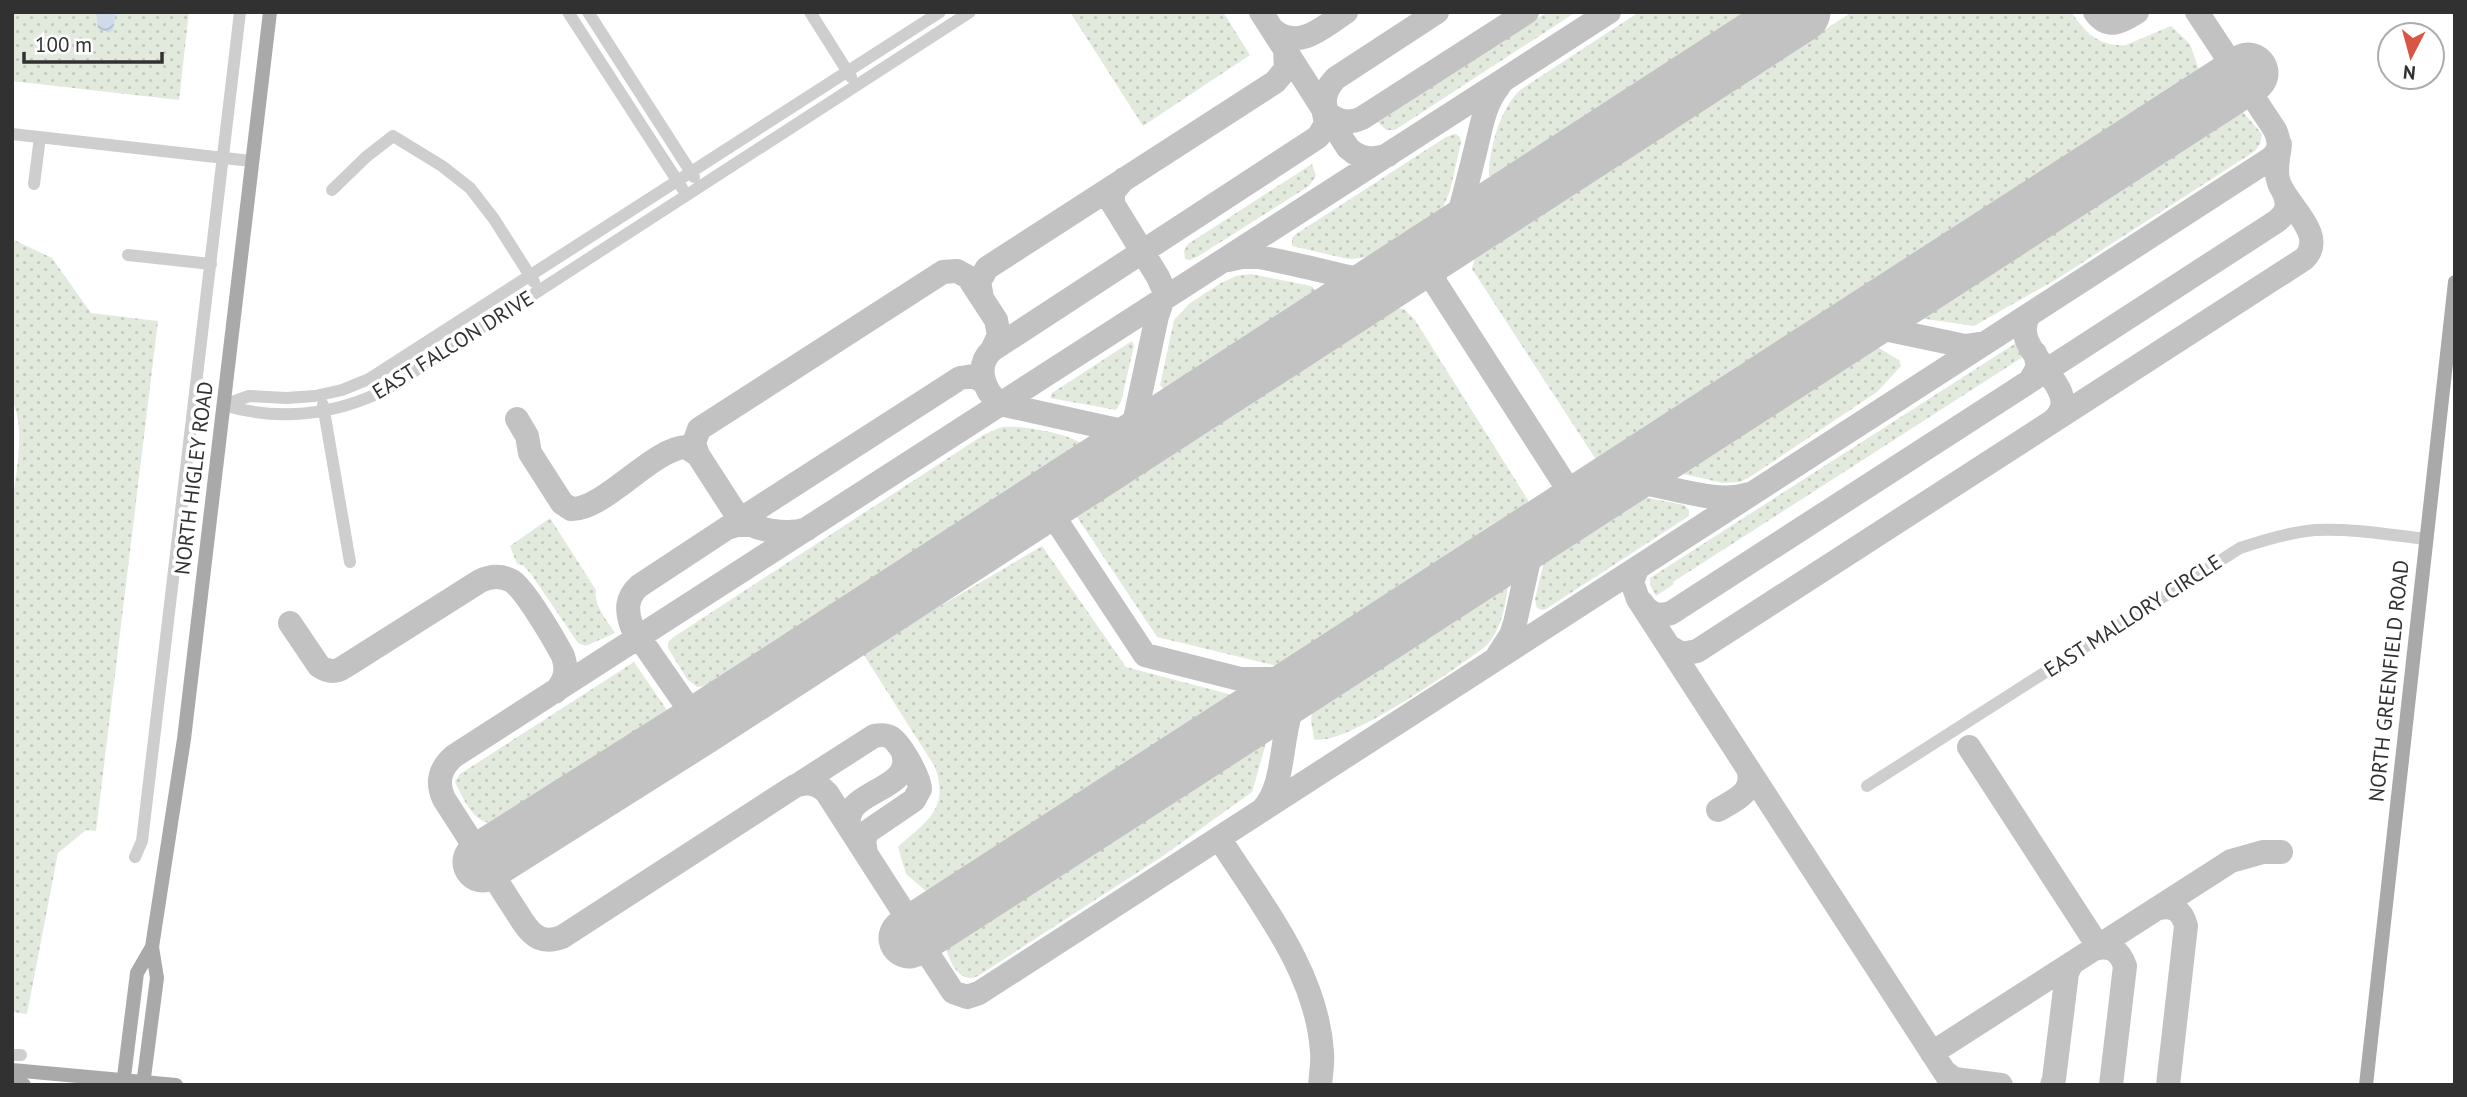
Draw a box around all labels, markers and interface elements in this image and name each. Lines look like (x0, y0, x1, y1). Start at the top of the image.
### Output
scale bar (24, 21, 163, 65)
north arrow (2376, 21, 2446, 91)
text: 100 m (35, 31, 92, 58)
text: N (2402, 60, 2417, 85)
street label: EAST FALCON DRIVE (367, 284, 538, 405)
street label: NORTH HIGLEY ROAD (168, 380, 219, 576)
street label: EAST MALLORY CIRCLE (2039, 548, 2227, 683)
street label: NORTH GREENFIELD ROAD (2362, 559, 2415, 803)

